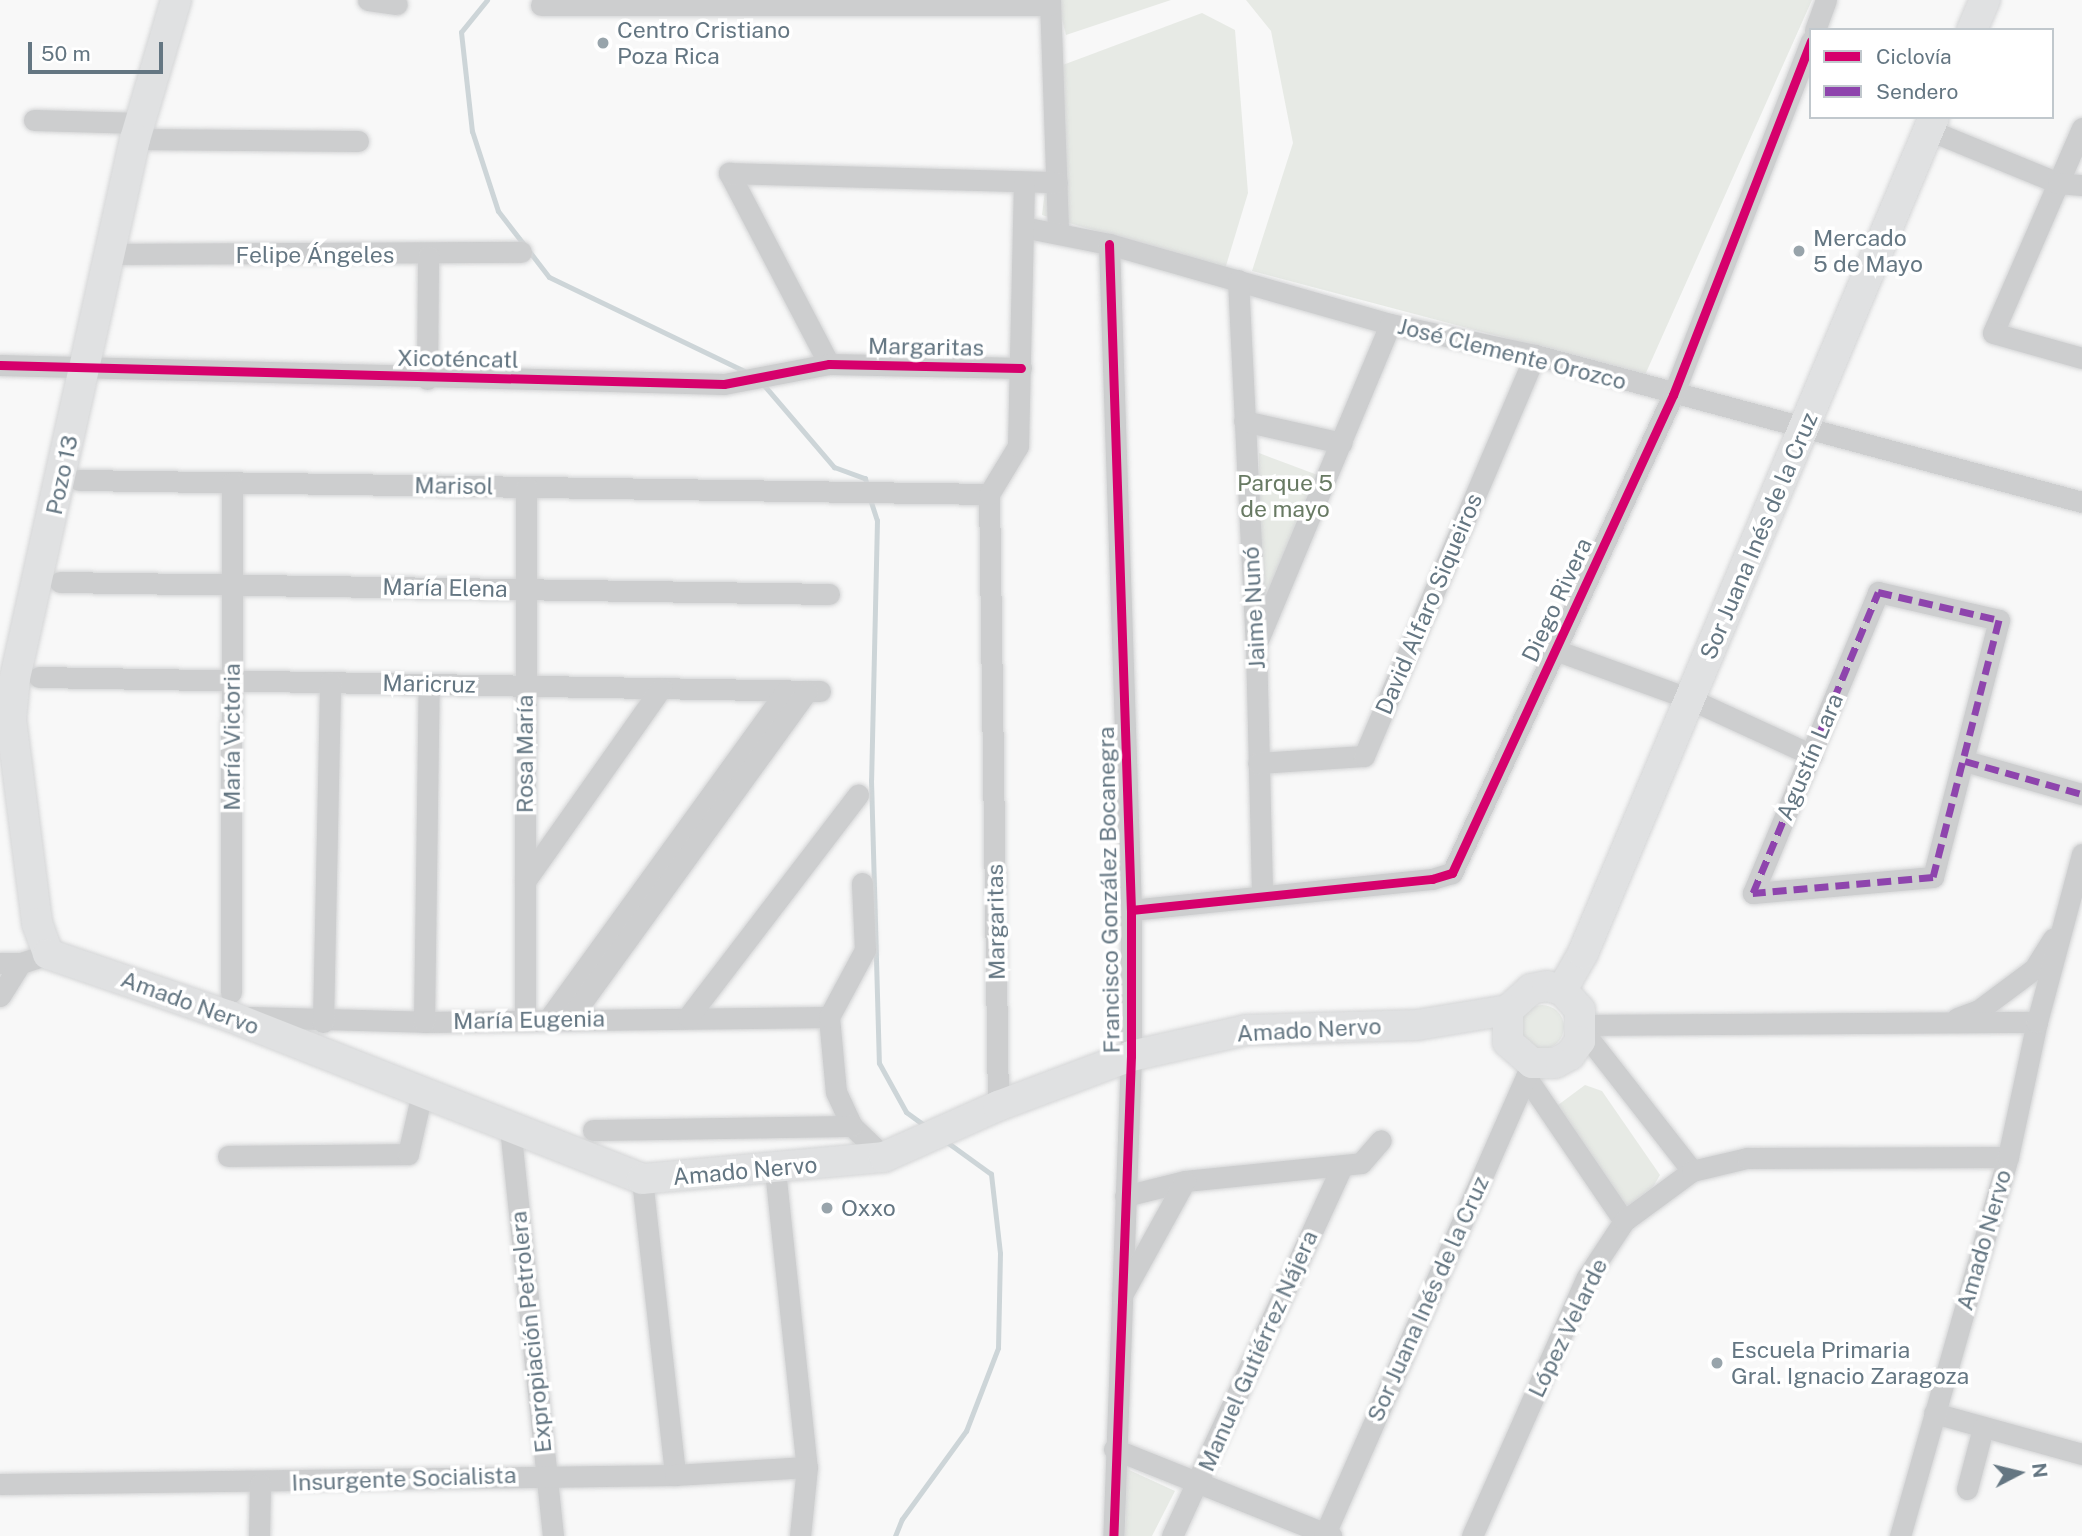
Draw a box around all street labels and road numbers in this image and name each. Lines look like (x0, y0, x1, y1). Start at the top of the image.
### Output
street label: Felipe Ángeles (236, 241, 394, 269)
street label: José Clemente Orozco (1395, 312, 1629, 396)
street label: Margaritas (868, 332, 984, 362)
street label: Xicoténcatl (397, 344, 519, 374)
street label: Sor Juana Inés de la Cruz (1694, 408, 1824, 664)
street label: Pozo 13 (40, 433, 84, 517)
street label: Marisol (414, 472, 494, 500)
street label: David Alfaro Siqueiros (1370, 489, 1488, 719)
street label: Diego Rivera (1516, 533, 1598, 667)
street label: Jaime Nunó (1237, 546, 1271, 670)
street label: María Elena (382, 573, 508, 603)
street label: María Victoria (218, 663, 246, 811)
street label: Maricruz (382, 669, 476, 699)
street label: Agustín Lara (1771, 689, 1849, 825)
street label: Rosa María (511, 695, 539, 813)
street label: Francisco González Bocanegra (1092, 726, 1126, 1054)
street label: Margaritas (981, 864, 1011, 980)
street label: Amado Nervo (117, 965, 263, 1041)
street label: María Eugenia (453, 1005, 605, 1035)
street label: Amado Nervo (1236, 1012, 1382, 1048)
street label: Amado Nervo (672, 1151, 818, 1191)
street label: Amado Nervo (1951, 1166, 2017, 1314)
street label: Sor Juana Inés de la Cruz (1361, 1172, 1495, 1426)
street label: Expropiación Petrolera (505, 1210, 557, 1454)
street label: Manuel Gutiérrez Nájera (1192, 1226, 1324, 1476)
street label: López Velarde (1522, 1254, 1614, 1402)
street label: Insurgente Socialista (291, 1461, 517, 1497)

